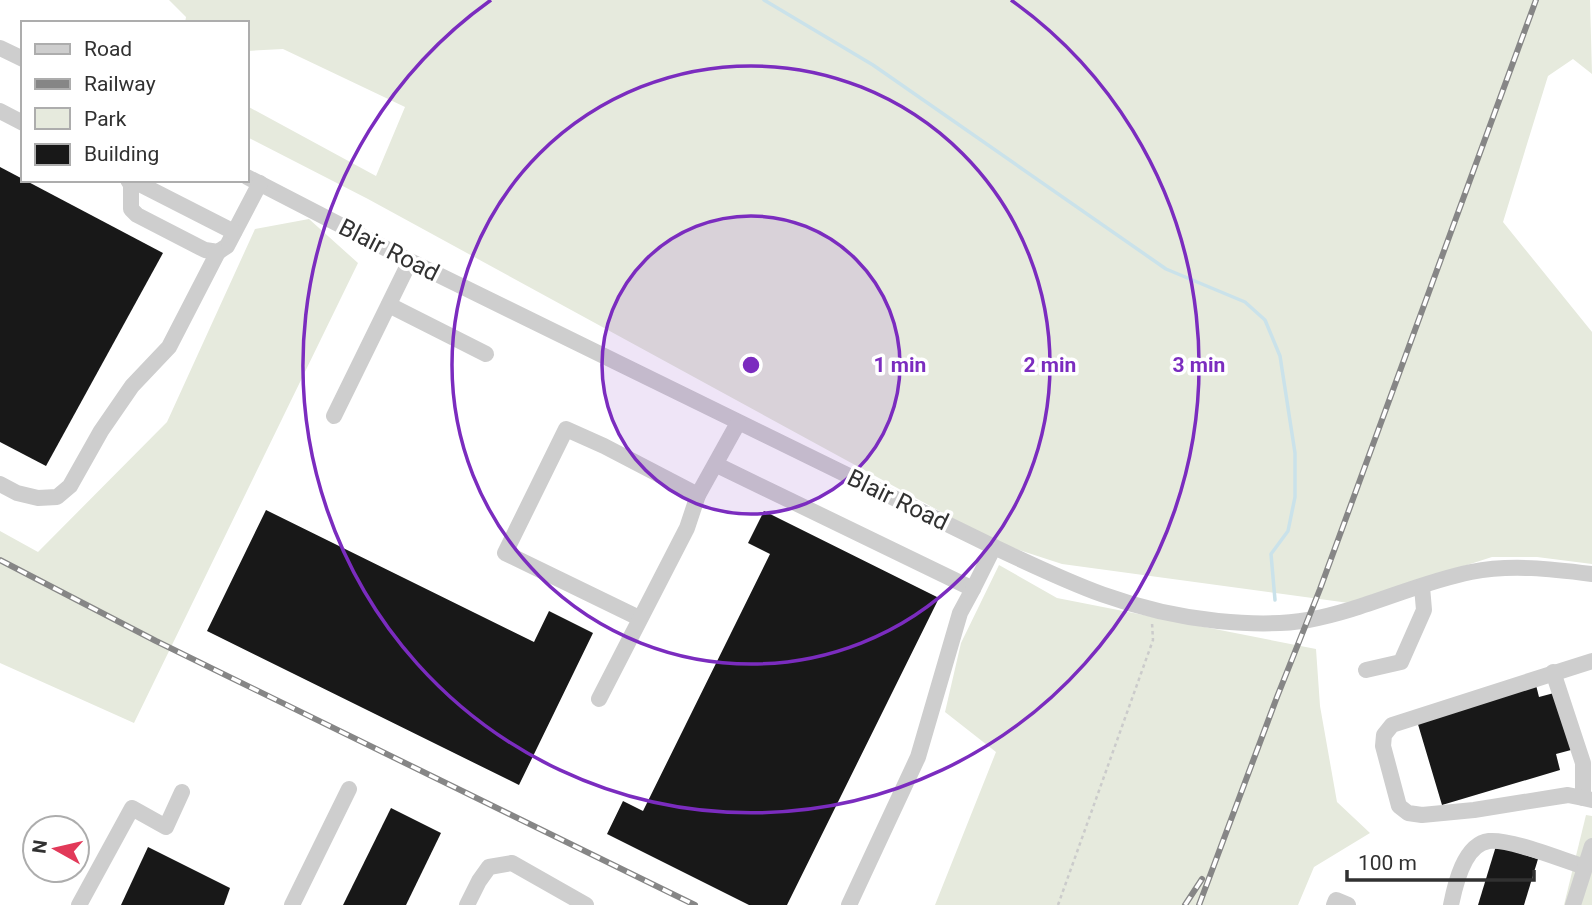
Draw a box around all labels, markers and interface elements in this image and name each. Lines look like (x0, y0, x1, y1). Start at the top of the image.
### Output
legend (21, 21, 248, 182)
text: Road (84, 37, 132, 61)
text: Railway (84, 72, 156, 96)
text: Park (84, 107, 127, 131)
text: Building (84, 142, 159, 166)
street label: Blair Road (334, 213, 444, 287)
centre of rings (739, 353, 763, 377)
text: 1 min (874, 353, 926, 377)
text: 2 min (1024, 353, 1076, 377)
text: 3 min (1173, 353, 1225, 377)
street label: Blair Road (843, 464, 953, 536)
north arrow (21, 814, 91, 884)
text: N (27, 838, 52, 855)
scale bar (1347, 838, 1534, 882)
text: 100 m (1358, 851, 1417, 875)

